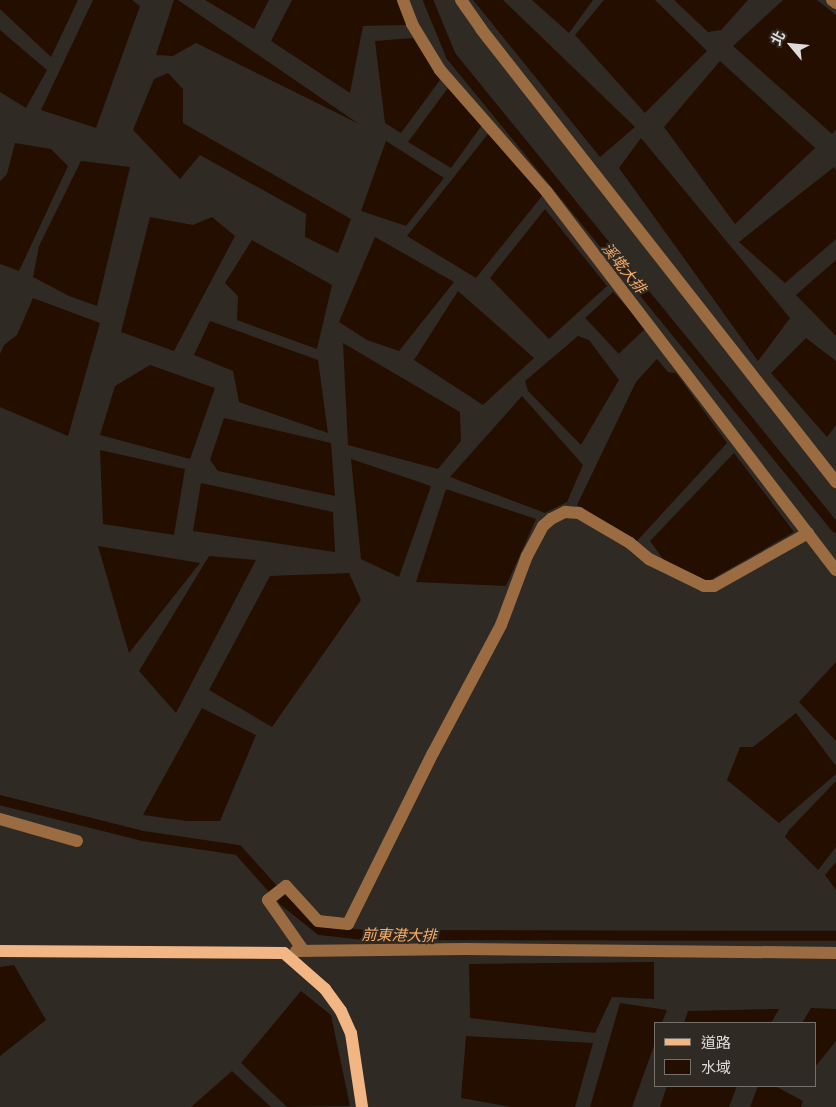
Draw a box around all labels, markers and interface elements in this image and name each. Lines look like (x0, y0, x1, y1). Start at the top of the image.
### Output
north arrow (766, 20, 816, 70)
text: 北 (767, 28, 789, 48)
water label: 溪墘大排 (598, 239, 650, 297)
water label: 前東港大排 (361, 925, 437, 945)
legend (654, 1022, 816, 1087)
text: 道路 (701, 1033, 731, 1052)
text: 水域 (701, 1058, 731, 1077)

